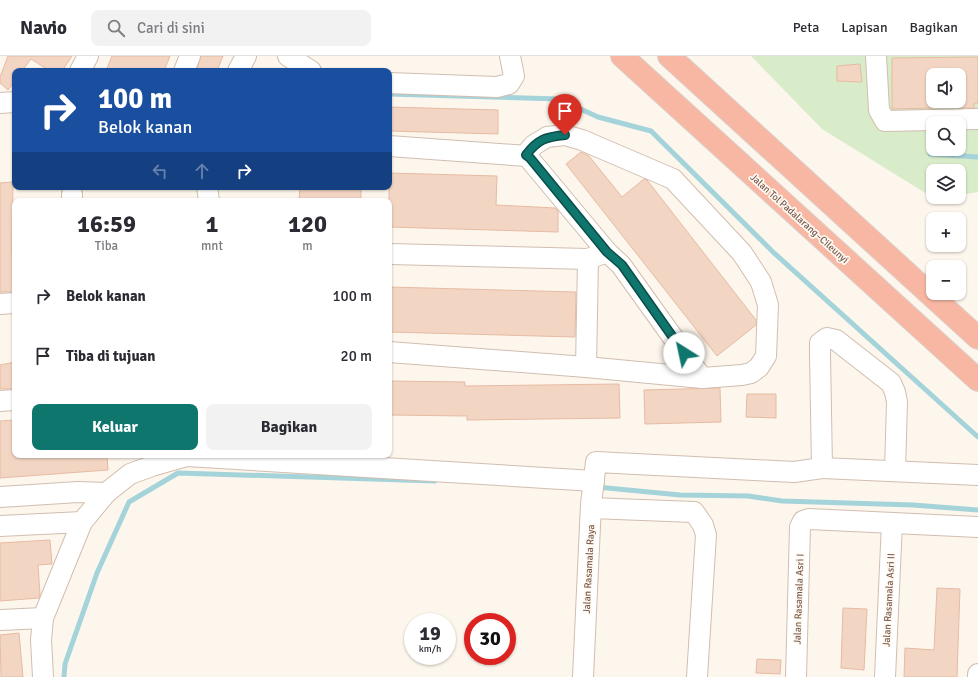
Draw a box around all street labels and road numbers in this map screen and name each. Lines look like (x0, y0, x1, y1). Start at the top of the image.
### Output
street label: Jalan Tol Padalarang–Cileunyi (748, 172, 851, 266)
street label: Jalan Rasamala Raya (581, 524, 597, 614)
street label: Jalan Rasamala Asri I (791, 553, 807, 645)
street label: Jalan Rasamala Asri II (881, 553, 897, 647)

